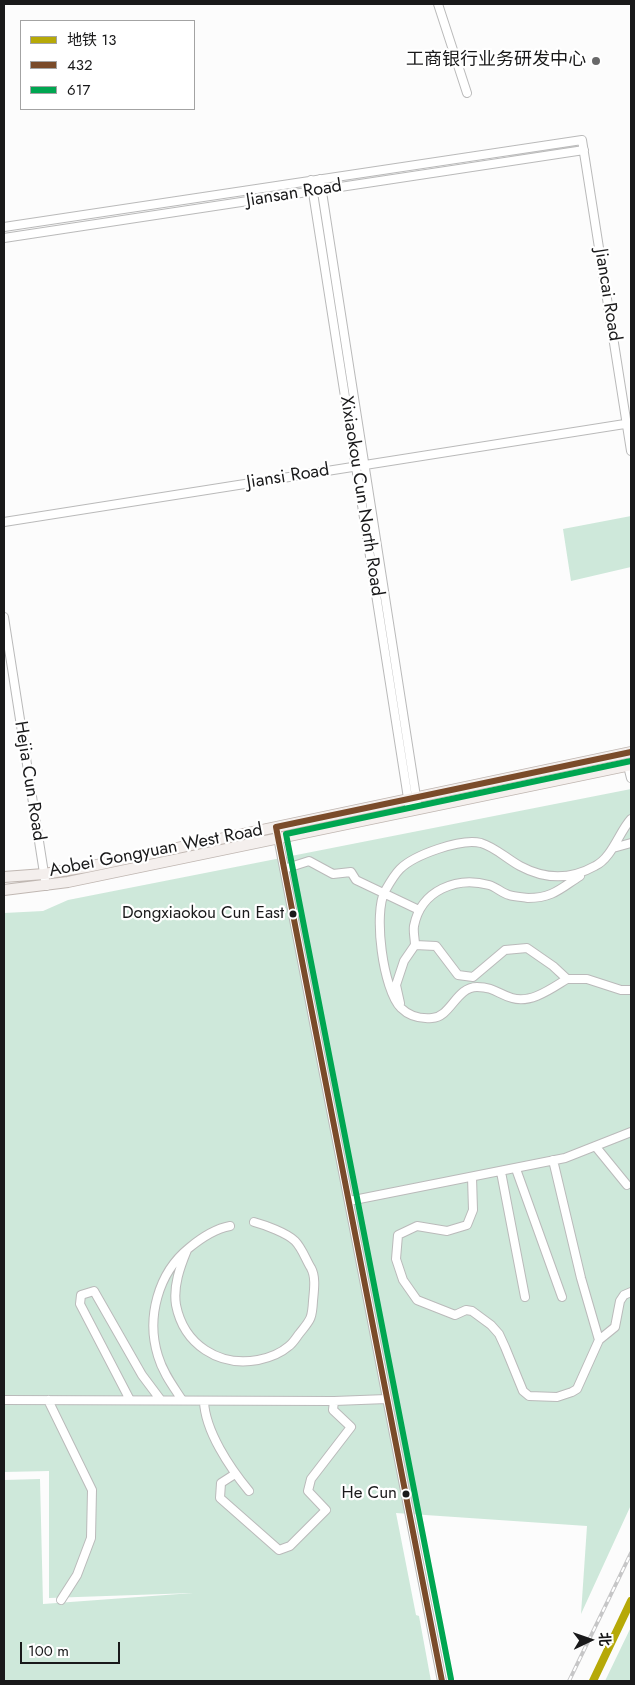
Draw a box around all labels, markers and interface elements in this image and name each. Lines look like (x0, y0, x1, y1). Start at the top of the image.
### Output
legend (20, 20, 195, 110)
text: 地铁 13 (67, 29, 116, 51)
place label: 工商银行业务研发中心 (406, 50, 586, 72)
text: 432 (67, 54, 92, 76)
marker: 工商银行业务研发中心 (590, 55, 602, 67)
text: 617 (67, 79, 90, 101)
street label: Jiansan Road (245, 176, 343, 212)
street label: Jiancai Road (589, 247, 625, 343)
street label: Xixiaokou Cun North Road (335, 394, 387, 598)
street label: Jiansi Road (245, 460, 331, 494)
street label: Hejia Cun Road (9, 720, 49, 842)
street label: Aobei Gongyuan West Road (47, 820, 265, 882)
place label: Dongxiaokou Cun East (122, 904, 284, 924)
marker: Dongxiaokou Cun East (288, 909, 298, 919)
place label: He Cun (341, 1484, 397, 1504)
marker: He Cun (401, 1489, 411, 1499)
north arrow (565, 1615, 615, 1665)
scale bar (22, 1632, 122, 1664)
text: 北 (595, 1632, 615, 1647)
text: 100 m (28, 1640, 69, 1662)

